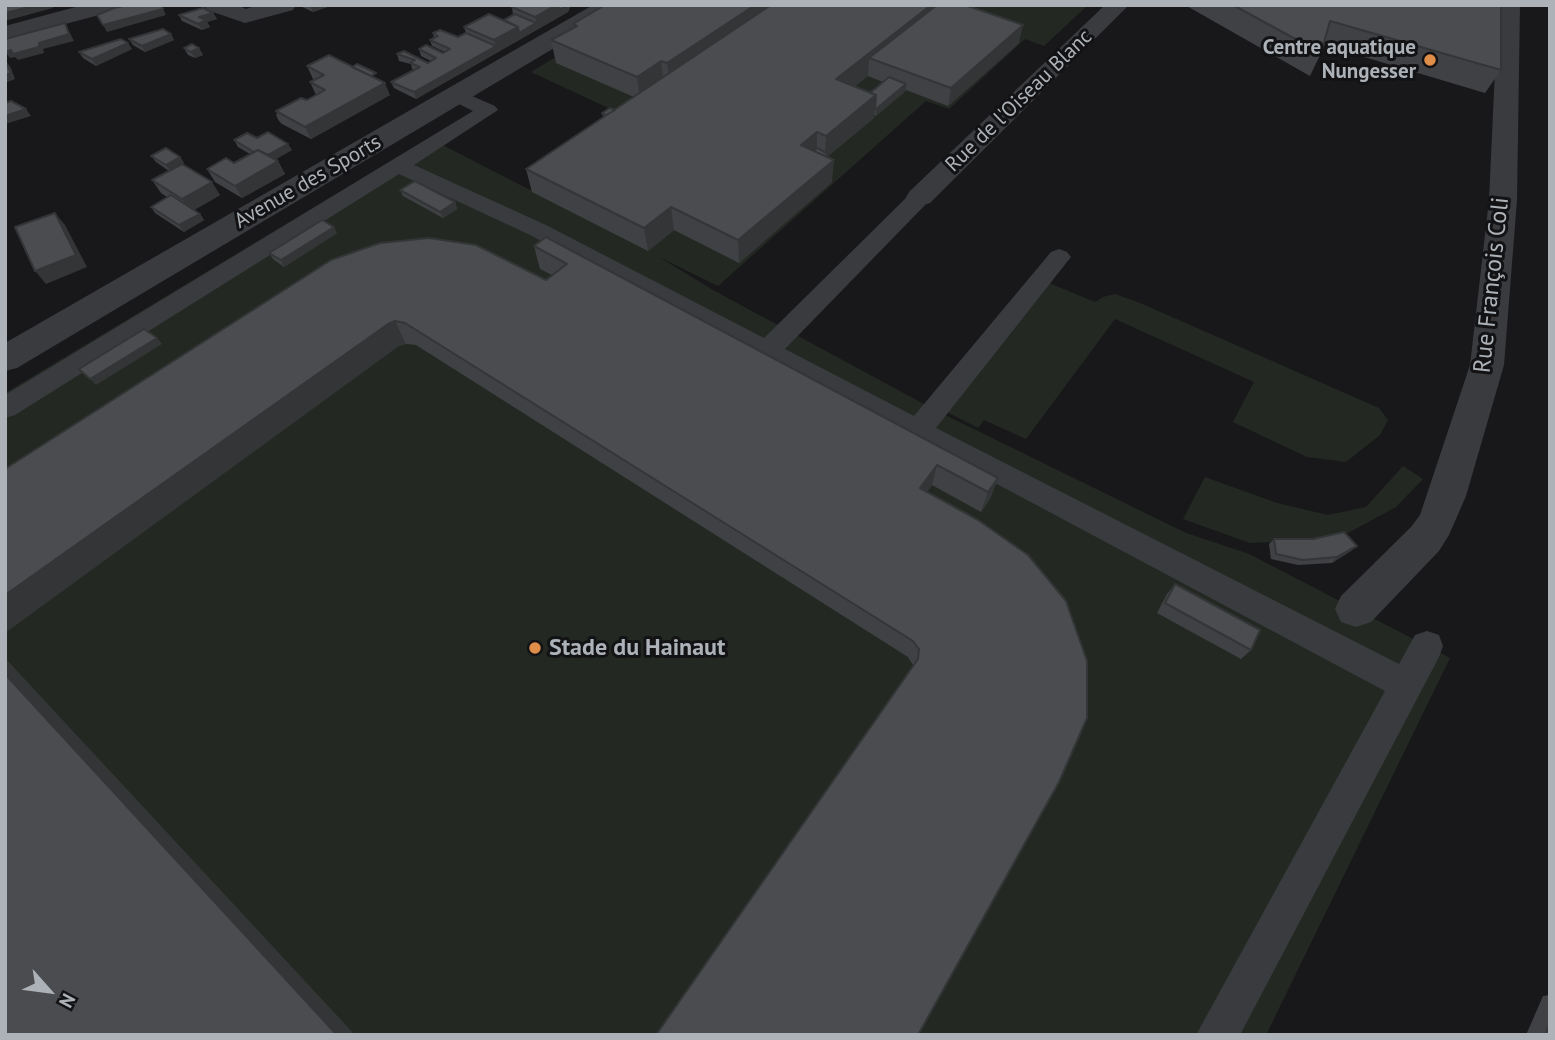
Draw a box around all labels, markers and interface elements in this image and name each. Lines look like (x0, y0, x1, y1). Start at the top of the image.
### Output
street label: Rue de l'Oiseau Blanc (940, 25, 1098, 177)
place label: Centre aquatique Nungesser (1263, 35, 1416, 85)
marker: Centre aquatique Nungesser (1422, 52, 1438, 68)
street label: Avenue des Sports (230, 130, 386, 234)
street label: Rue François Coli (1468, 196, 1516, 374)
place label: Stade du Hainaut (549, 634, 725, 662)
marker: Stade du Hainaut (527, 640, 543, 656)
north arrow (14, 956, 84, 1026)
text: N (54, 990, 81, 1012)

